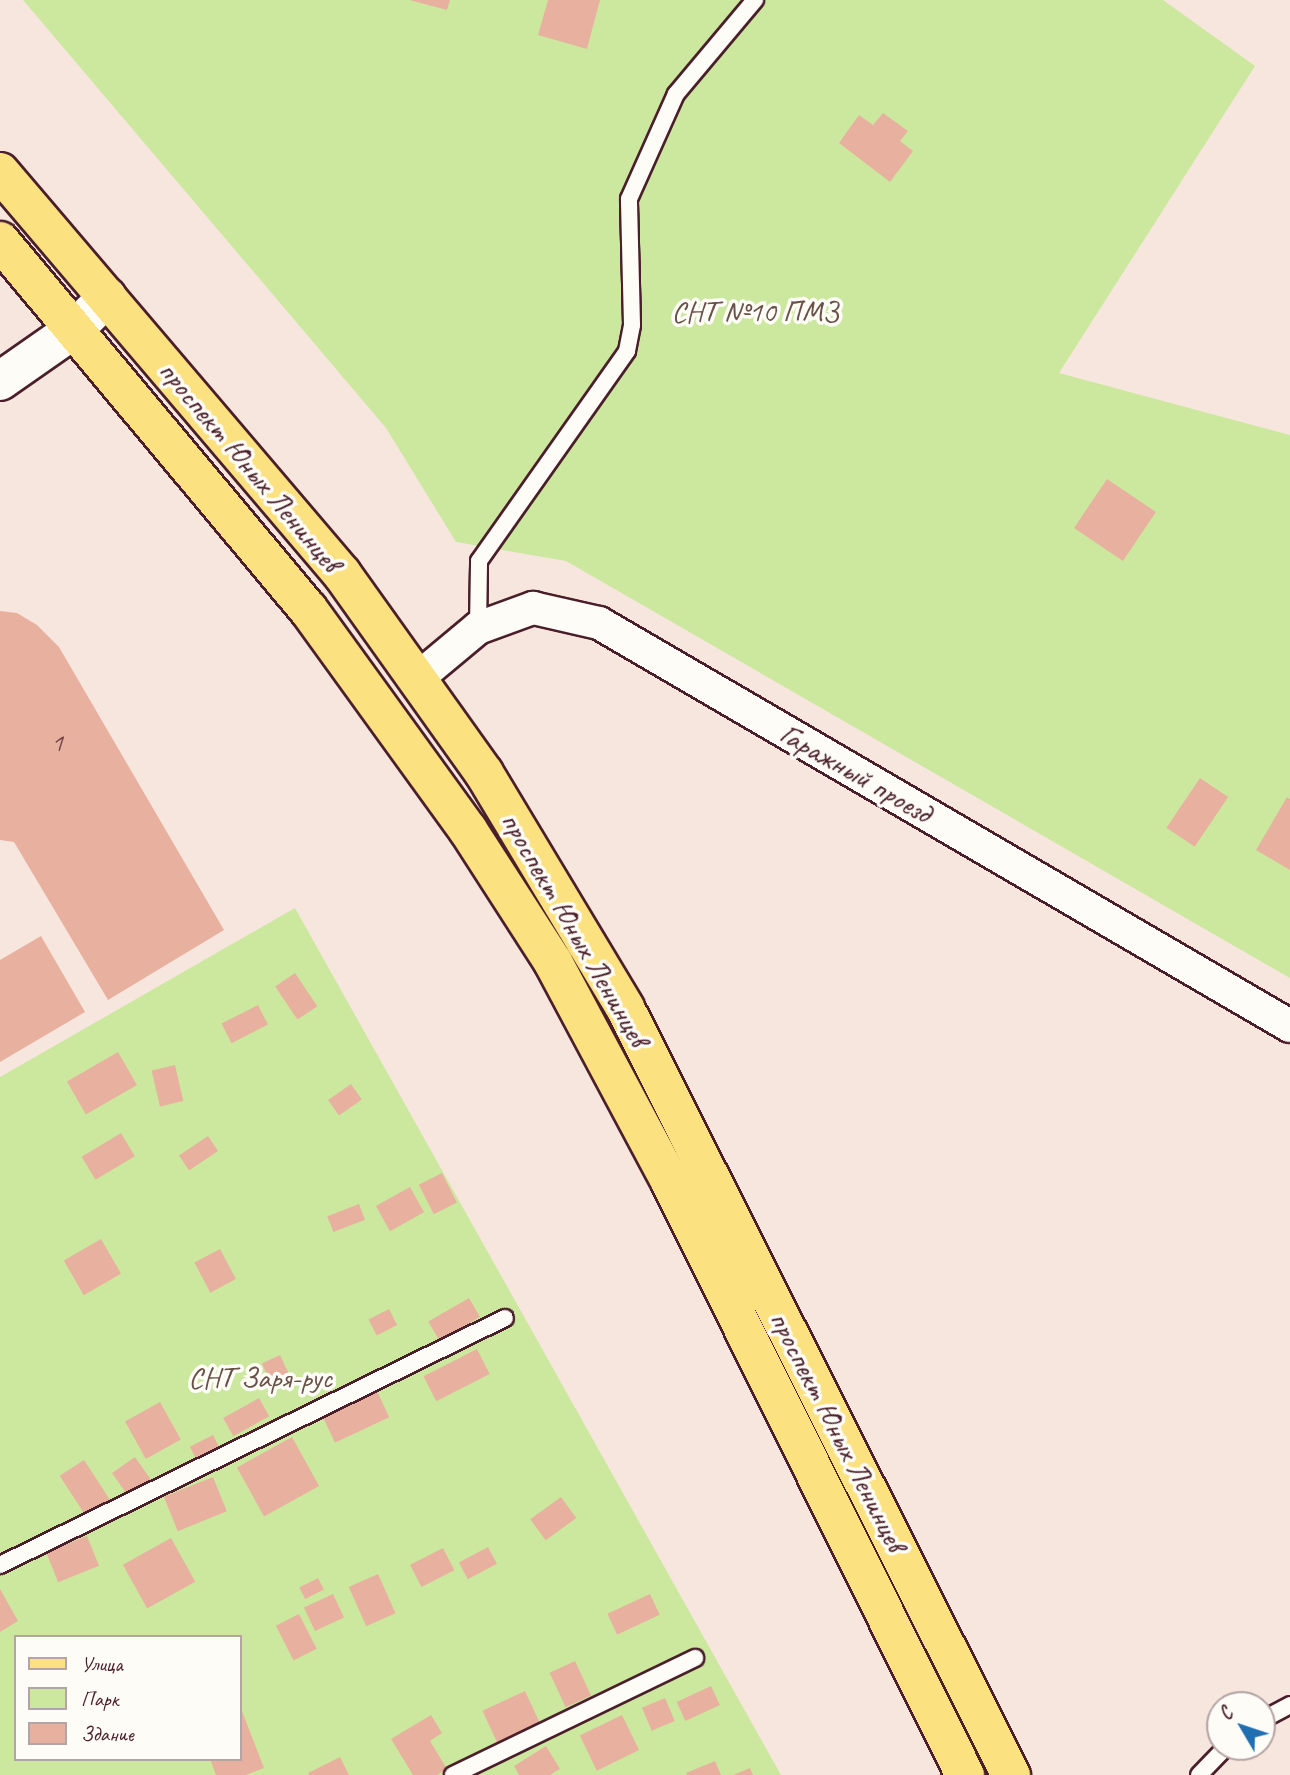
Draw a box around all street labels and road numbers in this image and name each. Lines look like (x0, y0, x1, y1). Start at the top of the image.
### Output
street label: проспект Юных Ленинцев (151, 353, 349, 579)
street label: Гаражный проезд (774, 715, 938, 831)
street label: проспект Юных Ленинцев (493, 806, 657, 1052)
street label: проспект Юных Ленинцев (762, 1305, 914, 1557)

